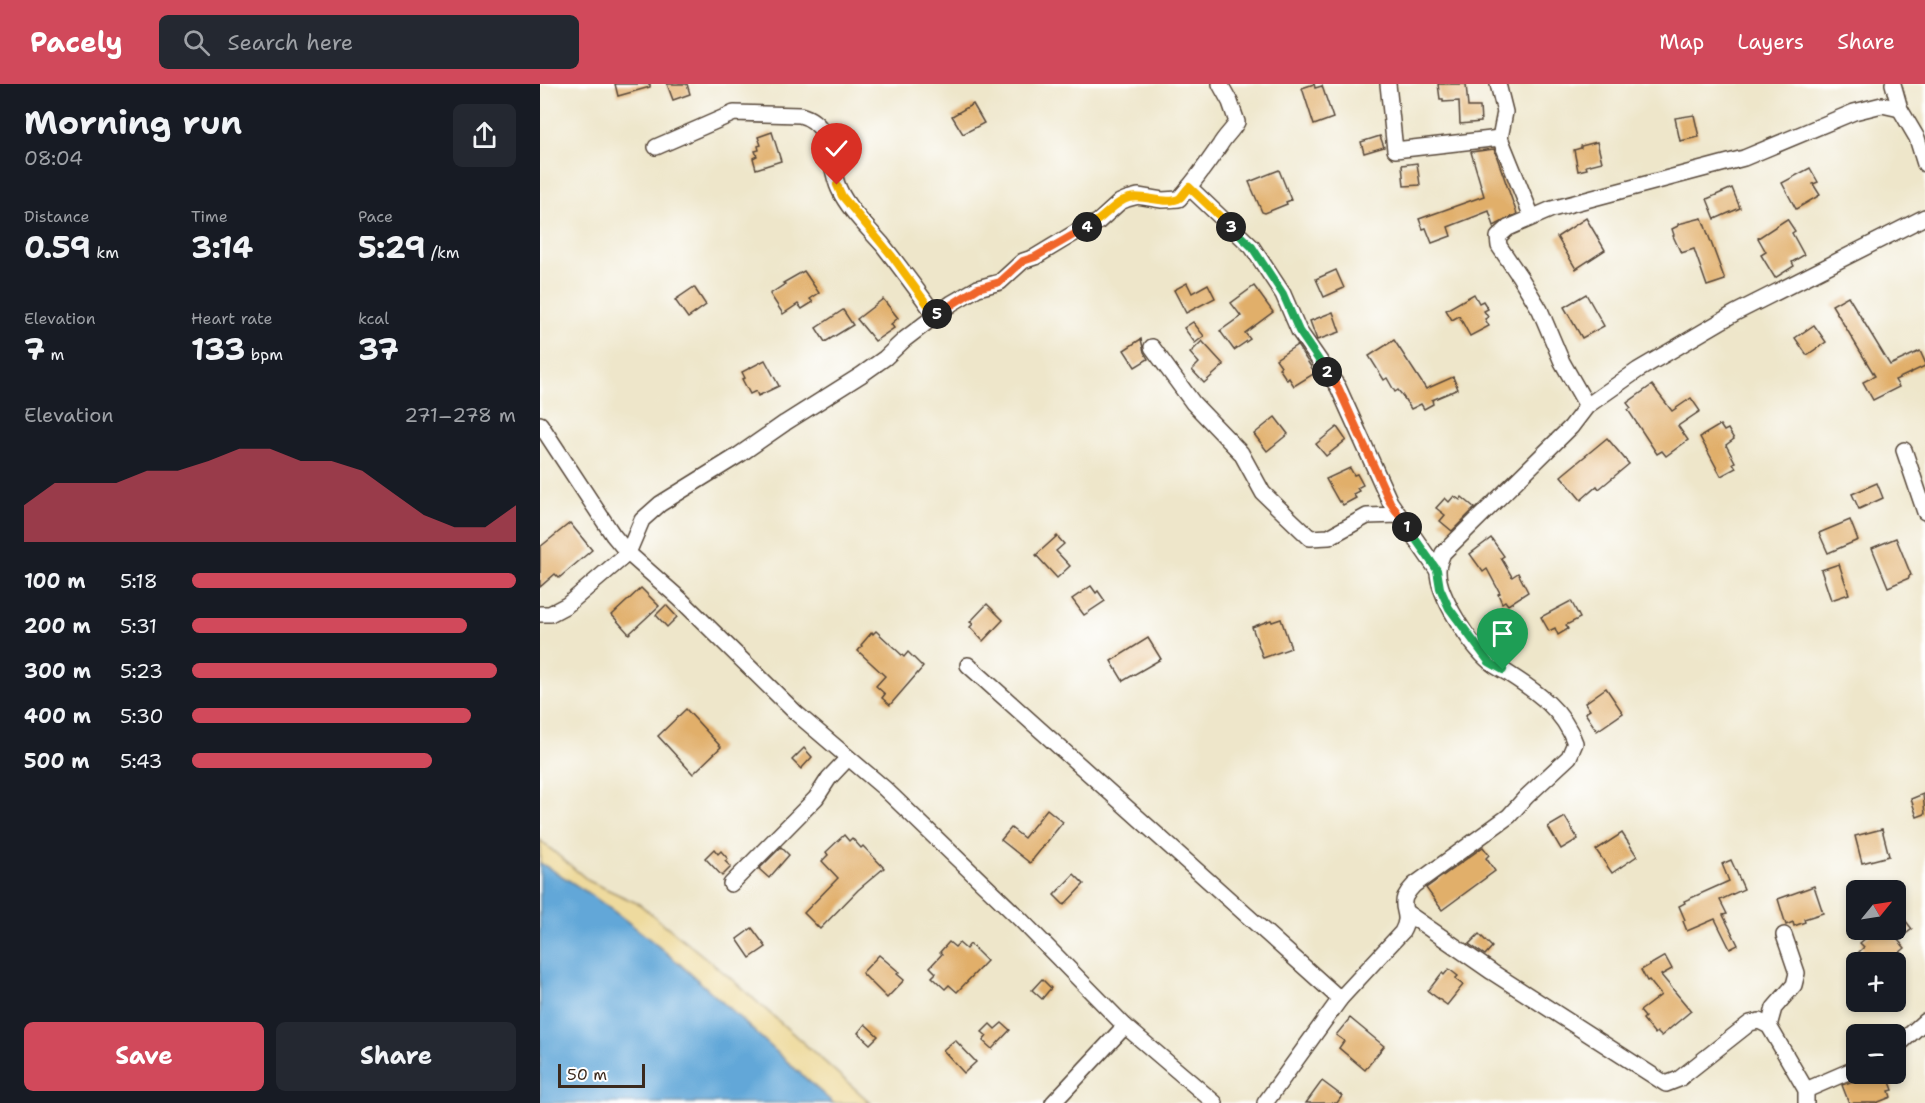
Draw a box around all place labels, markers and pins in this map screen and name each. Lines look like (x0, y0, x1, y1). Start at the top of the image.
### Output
pin (811, 123, 862, 185)
pin: 4 (1072, 212, 1102, 242)
pin: 3 (1216, 212, 1246, 242)
pin: 5 (922, 299, 952, 329)
pin: 2 (1312, 357, 1342, 387)
pin: 1 (1392, 512, 1422, 542)
pin (1477, 608, 1528, 670)

